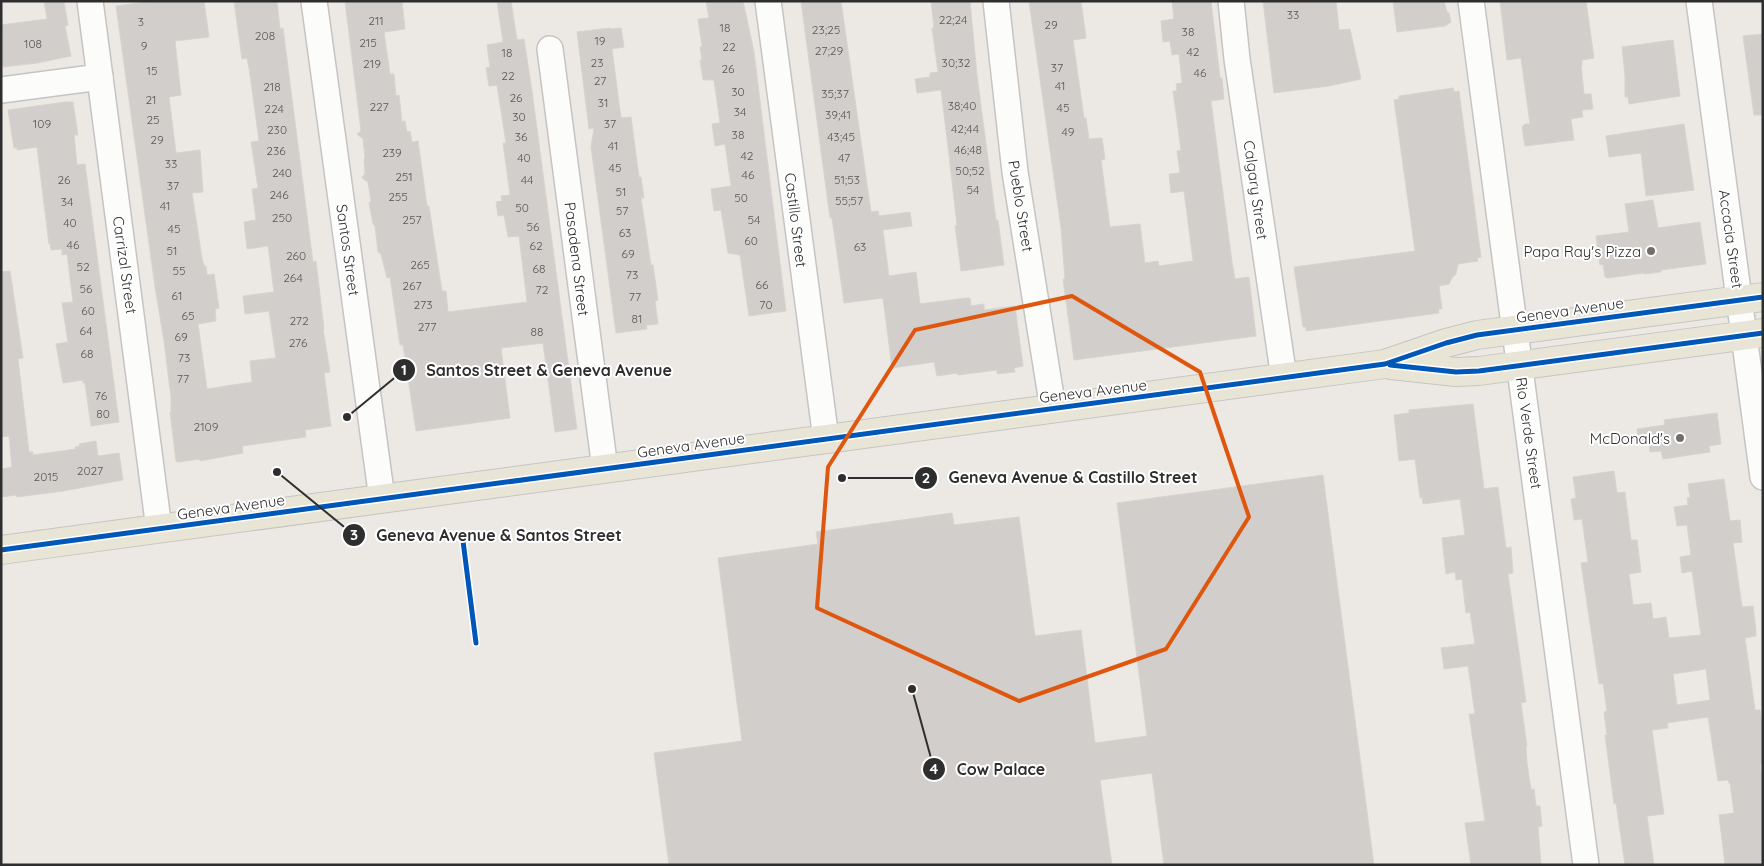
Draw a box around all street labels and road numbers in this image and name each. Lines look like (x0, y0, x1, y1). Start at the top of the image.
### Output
street label: Calgary Street (1240, 139, 1272, 241)
street label: Pueblo Street (1004, 159, 1038, 253)
street label: Castillo Street (781, 172, 811, 268)
street label: Accacia Street (1715, 188, 1747, 290)
street label: Pasadena Street (561, 201, 593, 317)
street label: Santos Street (332, 203, 364, 297)
street label: Carrizal Street (109, 215, 141, 315)
street label: Geneva Avenue (1515, 293, 1625, 327)
street label: Geneva Avenue (1038, 375, 1148, 407)
street label: Rio Verde Street (1512, 376, 1546, 490)
street label: Geneva Avenue (636, 428, 746, 462)
street label: Geneva Avenue (176, 490, 286, 524)

